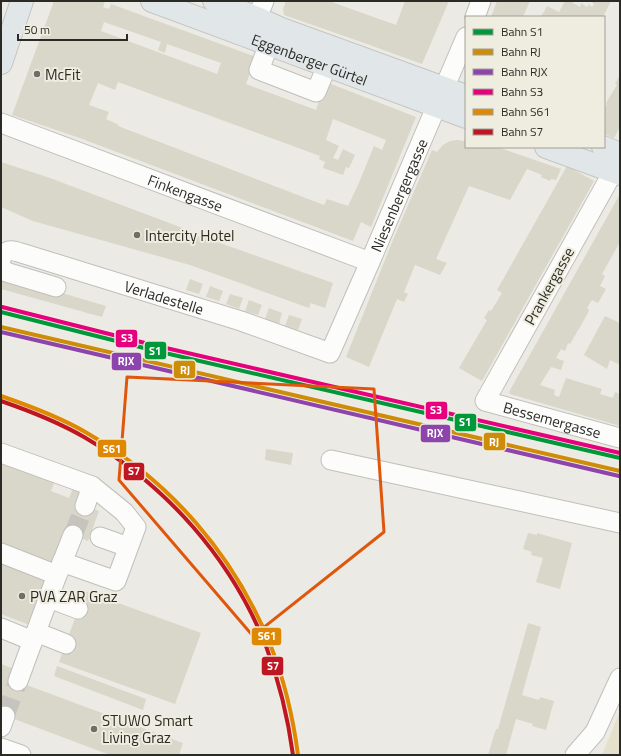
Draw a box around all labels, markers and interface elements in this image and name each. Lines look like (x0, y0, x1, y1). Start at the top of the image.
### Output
scale bar (18, 16, 127, 42)
legend (465, 16, 605, 148)
text: 50 m (24, 20, 50, 39)
text: Bahn S1 (501, 22, 543, 41)
street label: Eggenberger Gürtel (248, 27, 371, 91)
text: Bahn RJ (501, 42, 541, 61)
text: Bahn RJX (501, 62, 548, 81)
place label: McFit (45, 63, 81, 86)
marker: McFit (32, 69, 42, 79)
text: Bahn S3 (501, 82, 543, 101)
text: Bahn S61 (501, 102, 550, 121)
text: Bahn S7 (501, 122, 543, 141)
street label: Niesenbergergasse (364, 135, 433, 255)
street label: Finkengasse (144, 168, 226, 217)
place label: Intercity Hotel (145, 224, 234, 247)
marker: Intercity Hotel (132, 230, 142, 240)
street label: Prankergasse (518, 243, 580, 329)
street label: Verladestelle (122, 274, 207, 320)
line badge: S3 (115, 329, 138, 348)
text: S3 (121, 330, 133, 346)
line badge: S1 (144, 341, 167, 360)
text: S1 (149, 343, 161, 359)
line badge: RJX (111, 352, 142, 371)
text: RJX (118, 353, 135, 369)
line badge: RJ (173, 360, 196, 379)
text: RJ (180, 362, 190, 378)
street label: Bessemergasse (501, 395, 604, 444)
line badge: S3 (425, 401, 448, 420)
text: S3 (430, 402, 442, 418)
line badge: S1 (454, 413, 477, 432)
text: S1 (459, 414, 471, 430)
line badge: RJX (420, 424, 451, 443)
text: RJX (427, 425, 444, 441)
line badge: RJ (483, 432, 506, 451)
text: RJ (489, 434, 499, 450)
line badge: S61 (97, 439, 127, 458)
text: S61 (103, 441, 121, 457)
line badge: S7 (123, 462, 145, 481)
text: S7 (128, 463, 140, 479)
place label: PVA ZAR Graz (30, 585, 118, 608)
marker: PVA ZAR Graz (17, 591, 27, 601)
line badge: S61 (251, 627, 282, 646)
text: S61 (258, 628, 276, 644)
line badge: S7 (261, 656, 284, 676)
text: S7 (267, 658, 279, 674)
place label: STUWO Smart Living Graz (102, 709, 194, 749)
marker: STUWO Smart Living Graz (89, 724, 99, 734)

